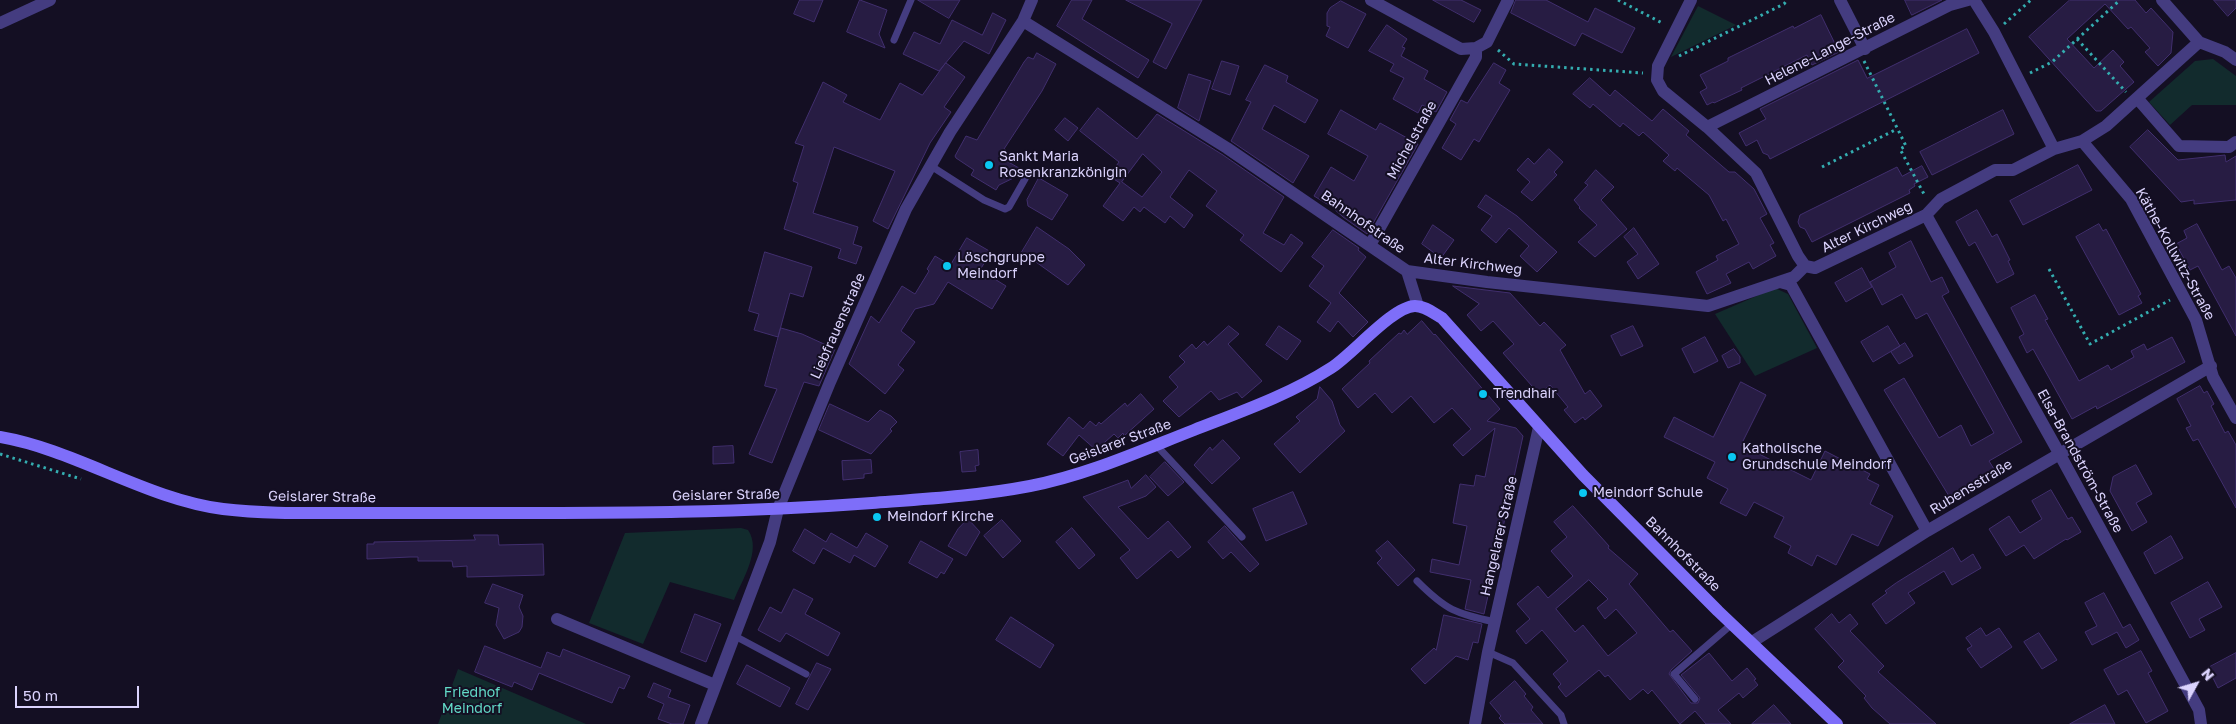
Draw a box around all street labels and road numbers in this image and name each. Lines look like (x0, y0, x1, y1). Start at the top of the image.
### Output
street label: Helene-Lange-Straße (1762, 9, 1898, 89)
street label: Michelstraße (1384, 98, 1440, 182)
street label: Käthe-Kollwitz-Straße (2132, 185, 2218, 323)
street label: Bahnhofstraße (1318, 187, 1408, 257)
street label: Alter Kirchweg (1819, 198, 1915, 256)
street label: Alter Kirchweg (1423, 250, 1523, 278)
street label: Liebfrauenstraße (807, 270, 869, 382)
street label: Elsa-Brandström-Straße (2033, 386, 2127, 536)
street label: Geislarer Straße (1067, 416, 1173, 468)
street label: Rubensstraße (1927, 456, 2015, 518)
street label: Hangelarer Straße (1477, 474, 1521, 598)
street label: Geislarer Straße (672, 486, 780, 504)
street label: Geislarer Straße (268, 488, 376, 506)
street label: Bahnhofstraße (1642, 513, 1724, 595)

